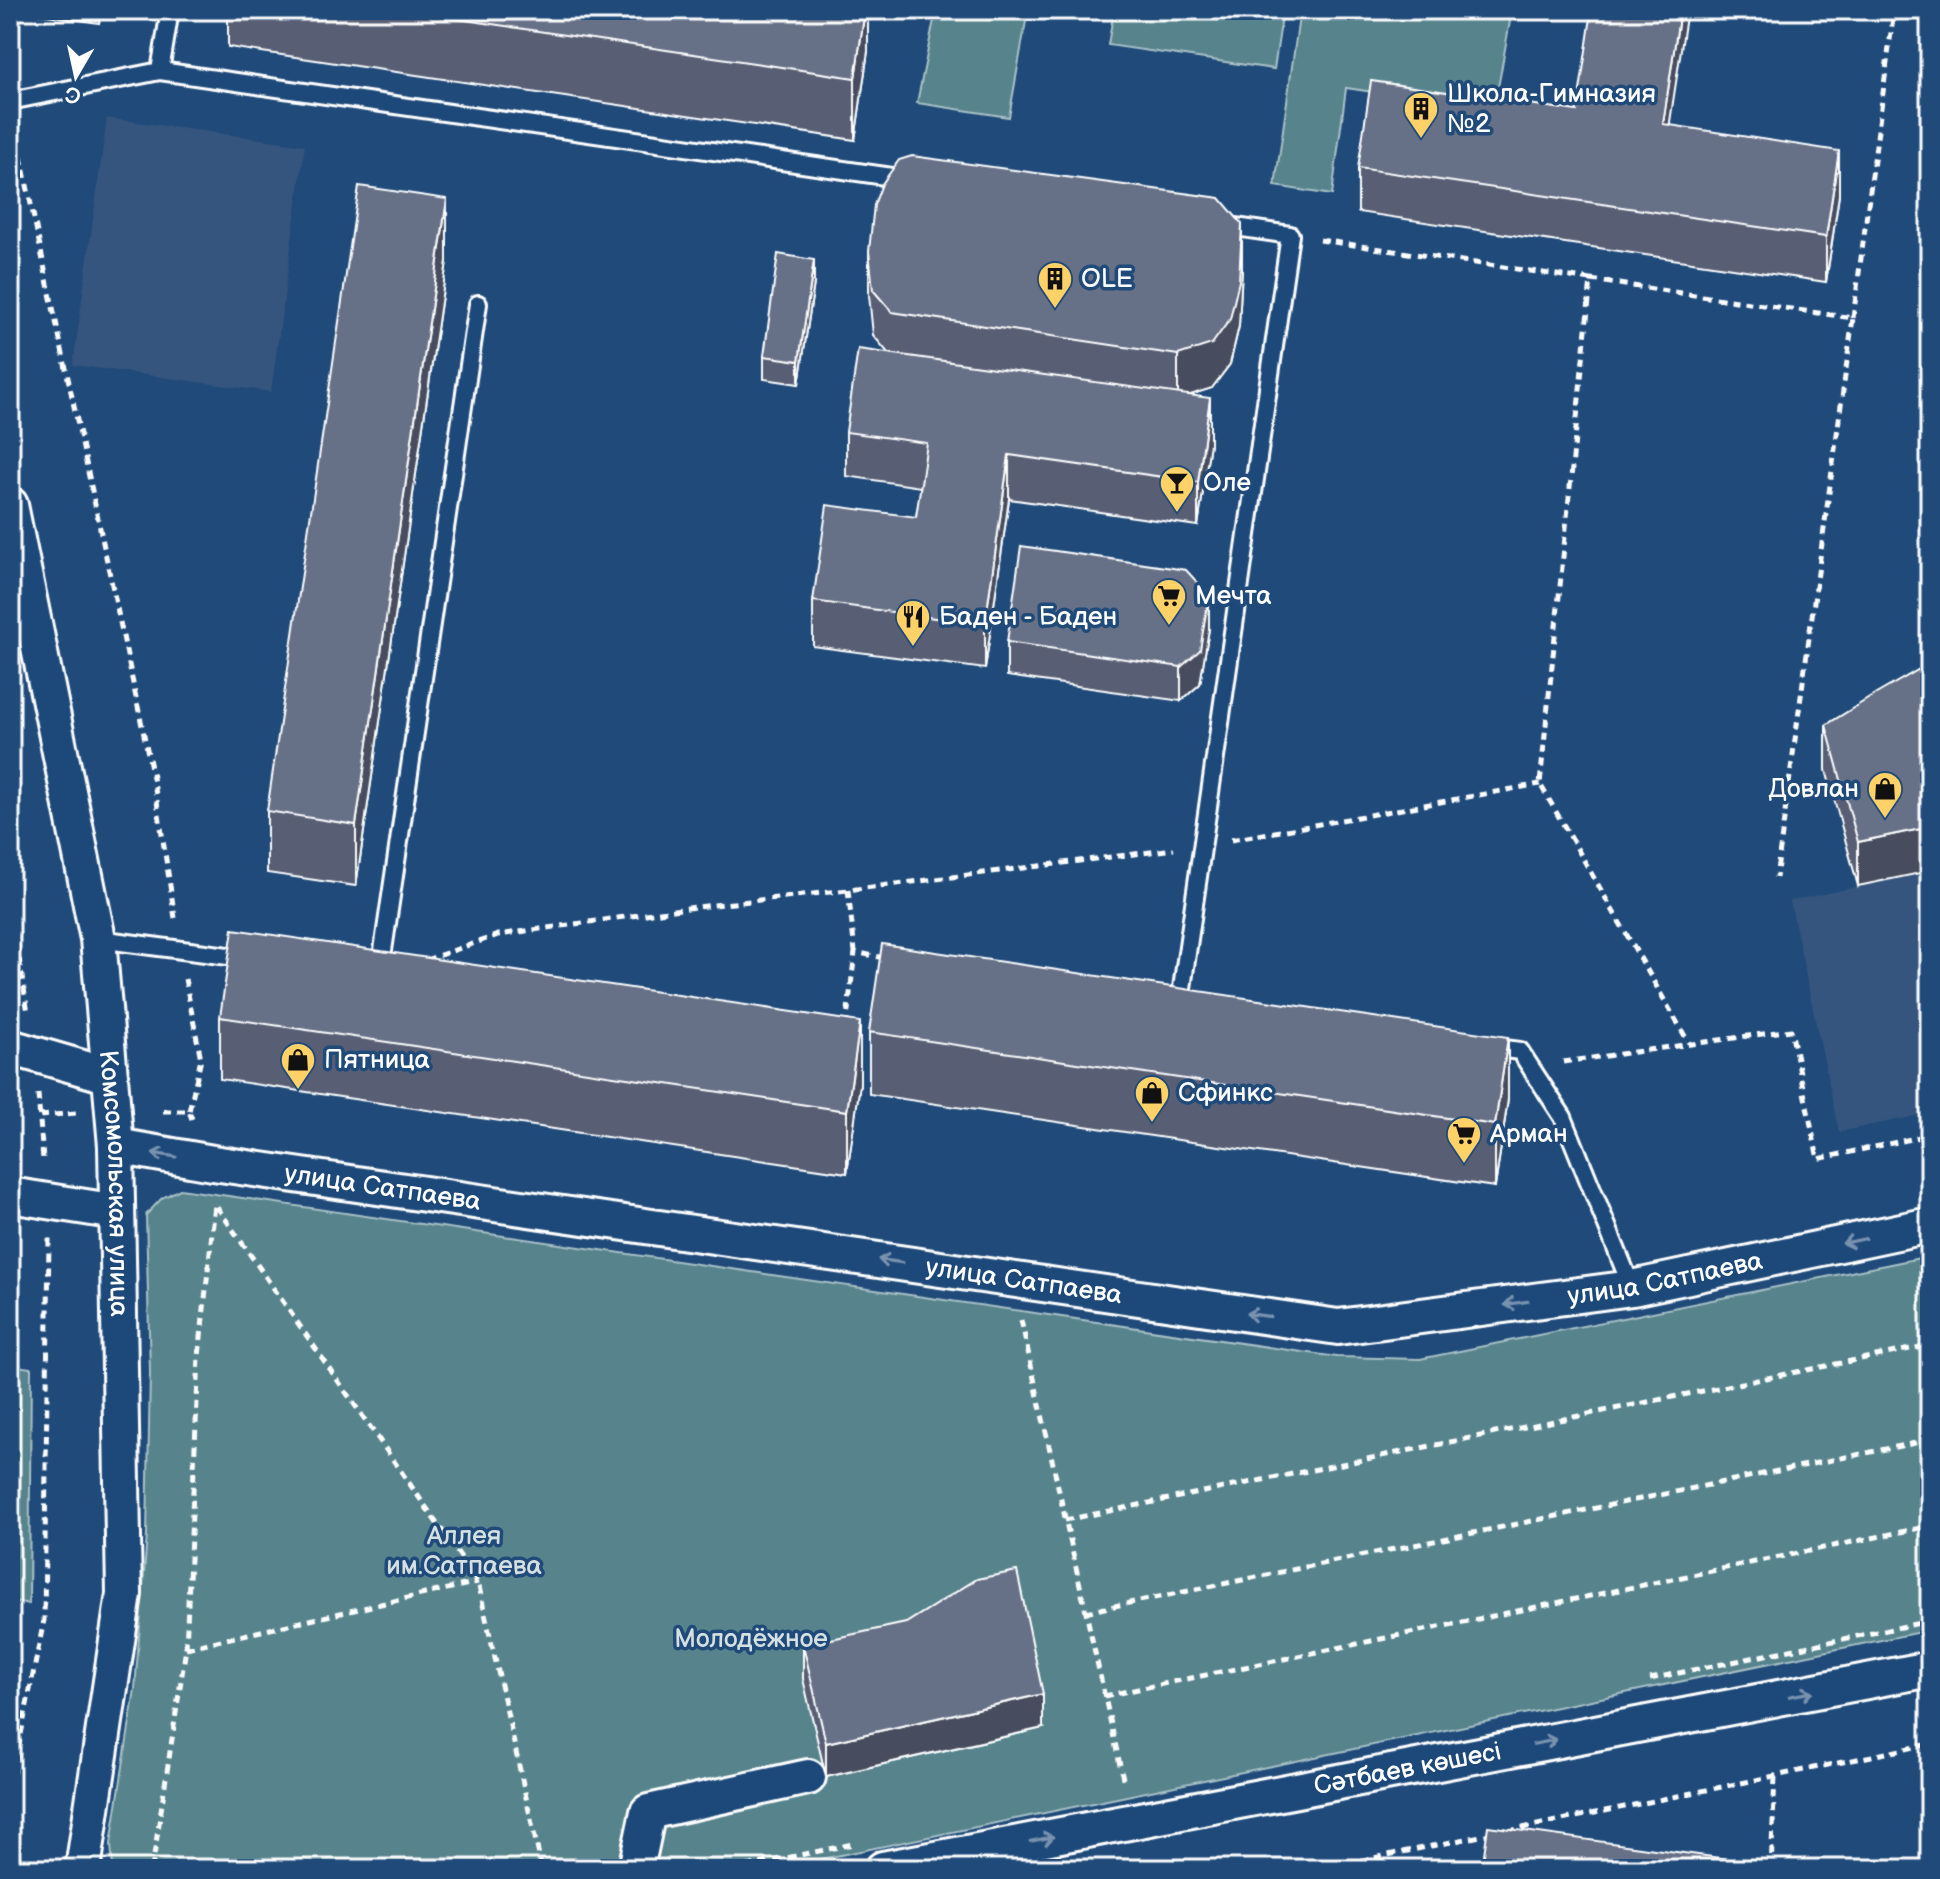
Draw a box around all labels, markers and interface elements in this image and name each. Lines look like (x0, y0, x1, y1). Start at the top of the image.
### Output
north arrow (36, 36, 116, 116)
place label: Школа-Гимназия №2 (1447, 79, 1656, 140)
text: С (63, 80, 83, 109)
building icon: Школа-Гимназия №2 (1402, 90, 1440, 140)
building icon: OLE (1036, 260, 1074, 310)
place label: OLE (1081, 264, 1133, 295)
bar icon: Оле (1158, 464, 1196, 514)
place label: Оле (1203, 468, 1251, 499)
supermarket icon: Мечта (1150, 577, 1188, 627)
place label: Мечта (1195, 581, 1272, 612)
restaurant icon: Баден - Баден (894, 598, 932, 648)
place label: Баден - Баден (939, 602, 1117, 633)
shop icon: Довлан (1866, 770, 1904, 820)
place label: Довлан (1769, 774, 1859, 805)
shop icon: Пятница (279, 1041, 317, 1091)
place label: Пятница (324, 1045, 430, 1076)
street label: Комсомольская улица (92, 1049, 135, 1317)
shop icon: Сфинкс (1133, 1074, 1171, 1124)
place label: Сфинкс (1178, 1078, 1273, 1109)
supermarket icon: Арман (1445, 1115, 1483, 1165)
place label: Арман (1489, 1119, 1568, 1150)
one-way arrow (152, 1146, 177, 1161)
street label: улица Сатпаева (283, 1158, 483, 1217)
one-way arrow (1841, 1234, 1867, 1249)
street label: улица Сатпаева (1566, 1245, 1765, 1312)
street label: улица Сатпаева (924, 1252, 1124, 1311)
one-way arrow (878, 1253, 903, 1268)
one-way arrow (1503, 1296, 1529, 1311)
one-way arrow (1246, 1307, 1271, 1322)
park label: Аллея им.Сатпаева (386, 1521, 542, 1582)
park label: Молодёжное (674, 1624, 828, 1655)
one-way arrow (1787, 1685, 1813, 1700)
one-way arrow (1532, 1734, 1557, 1749)
street label: Сәтбаев көшесі (1311, 1736, 1504, 1802)
one-way arrow (1029, 1830, 1055, 1845)

